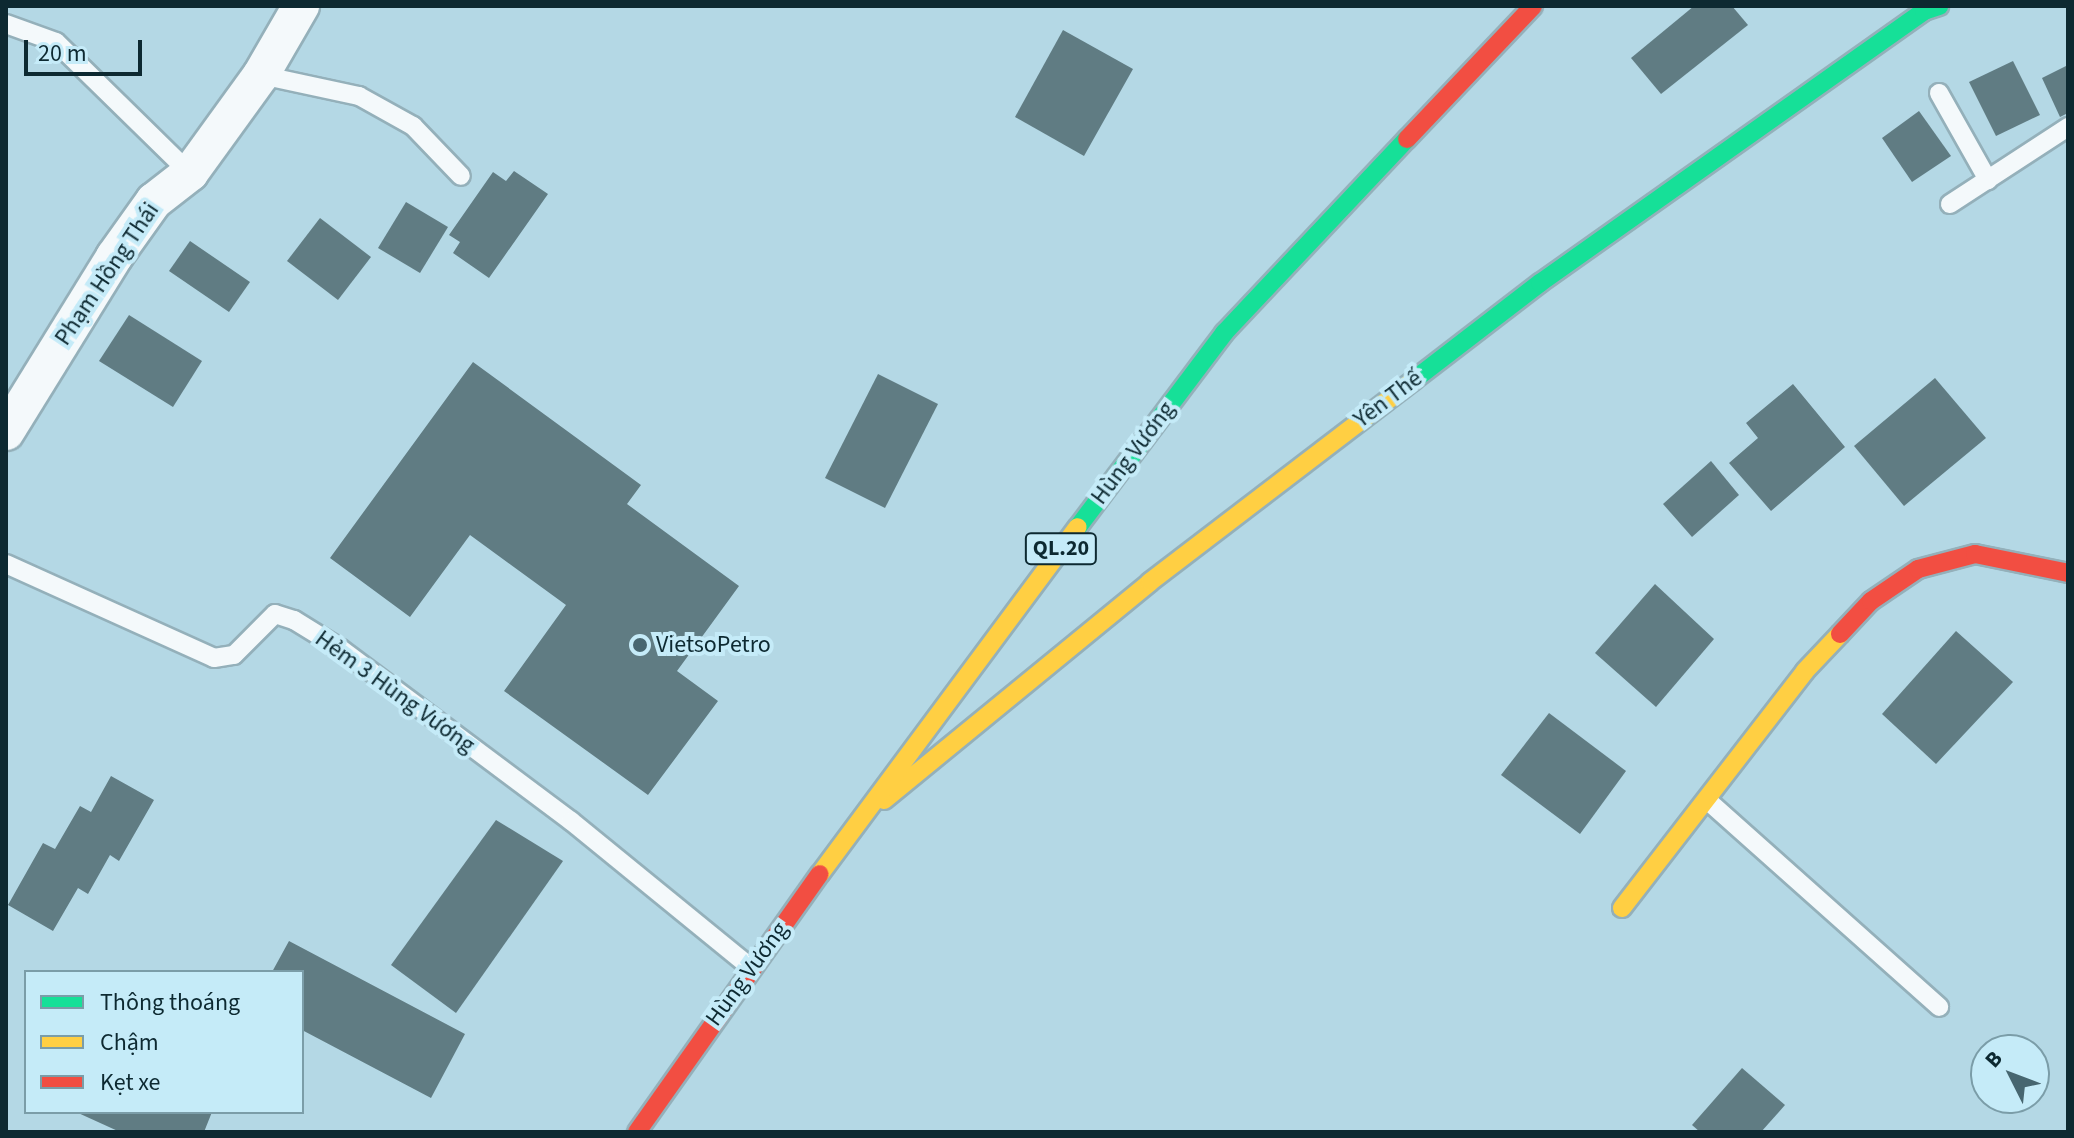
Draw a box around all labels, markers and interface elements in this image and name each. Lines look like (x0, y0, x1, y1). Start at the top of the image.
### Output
scale bar (28, 24, 146, 74)
text: 20 m (38, 36, 87, 71)
street label: Phạm Hồng Thái (49, 197, 165, 351)
street label: Yên Thế (1348, 364, 1428, 434)
street label: Hùng Vương (1085, 396, 1181, 510)
road number: QL.20 (1023, 531, 1099, 567)
street label: Hẻm 3 Hùng Vương (309, 624, 481, 760)
place label: VietsoPetro (656, 631, 771, 659)
marker: VietsoPetro (631, 636, 649, 654)
street label: Hùng Vương (700, 916, 794, 1032)
legend (24, 970, 304, 1114)
text: Thông thoáng (100, 985, 240, 1020)
text: Chậm (100, 1025, 159, 1060)
north arrow (1970, 1034, 2050, 1114)
text: B (1977, 1044, 2010, 1075)
text: Kẹt xe (100, 1065, 161, 1100)

